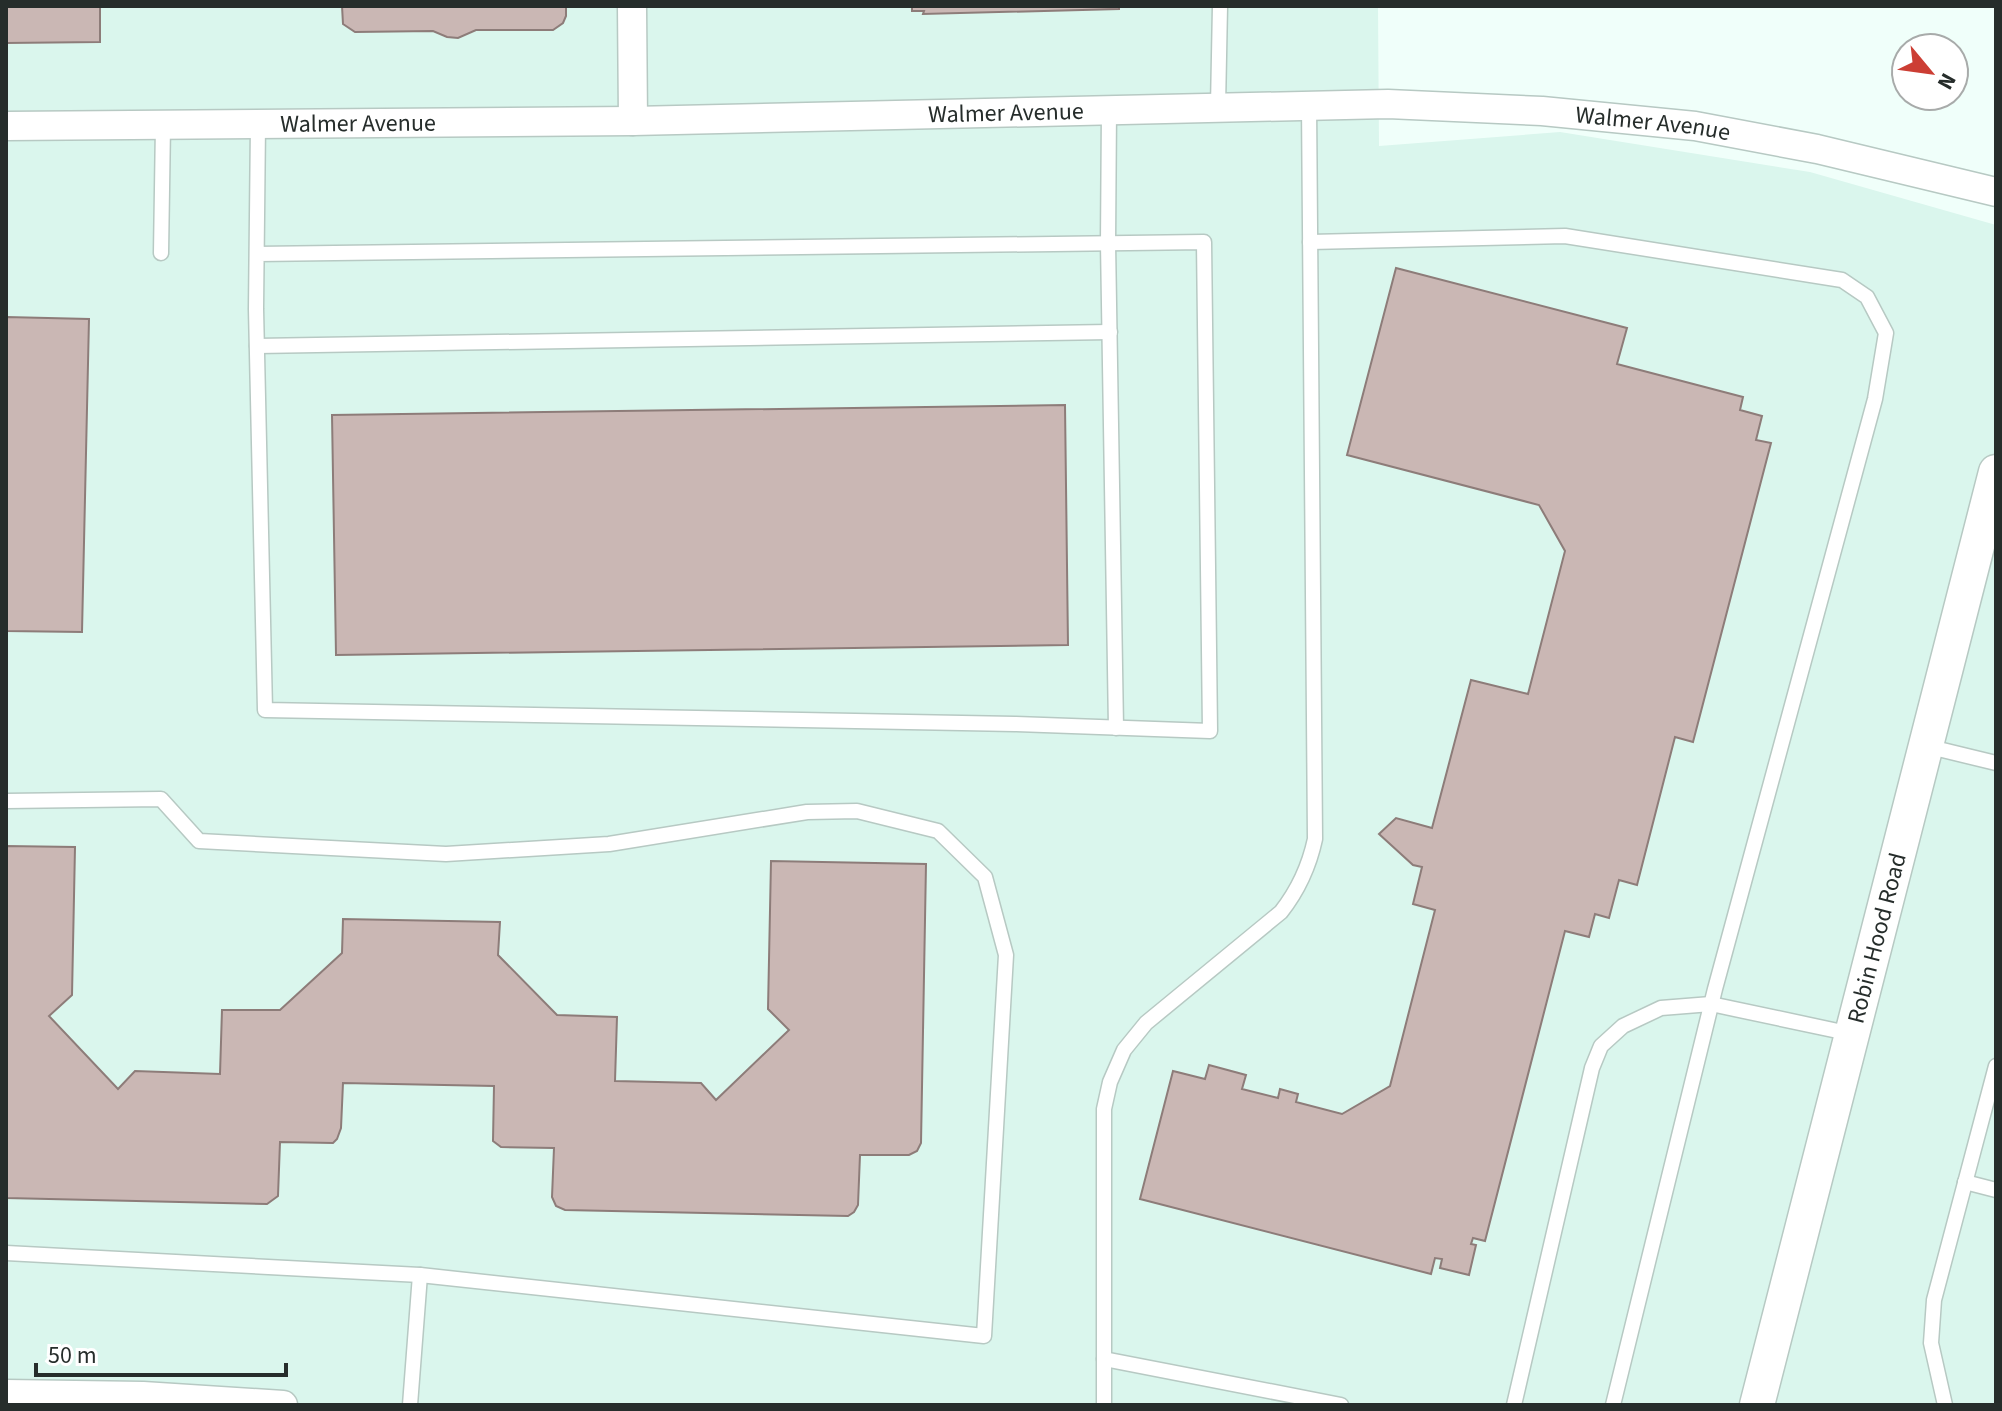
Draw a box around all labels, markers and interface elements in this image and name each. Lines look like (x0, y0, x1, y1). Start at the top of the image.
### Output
north arrow (1890, 32, 1970, 112)
text: N (1929, 67, 1964, 95)
street label: Walmer Avenue (928, 94, 1084, 132)
street label: Walmer Avenue (1574, 97, 1733, 150)
street label: Walmer Avenue (280, 106, 436, 142)
street label: Robin Hood Road (1838, 849, 1916, 1027)
scale bar (36, 1327, 286, 1377)
text: 50 m (48, 1338, 97, 1373)

